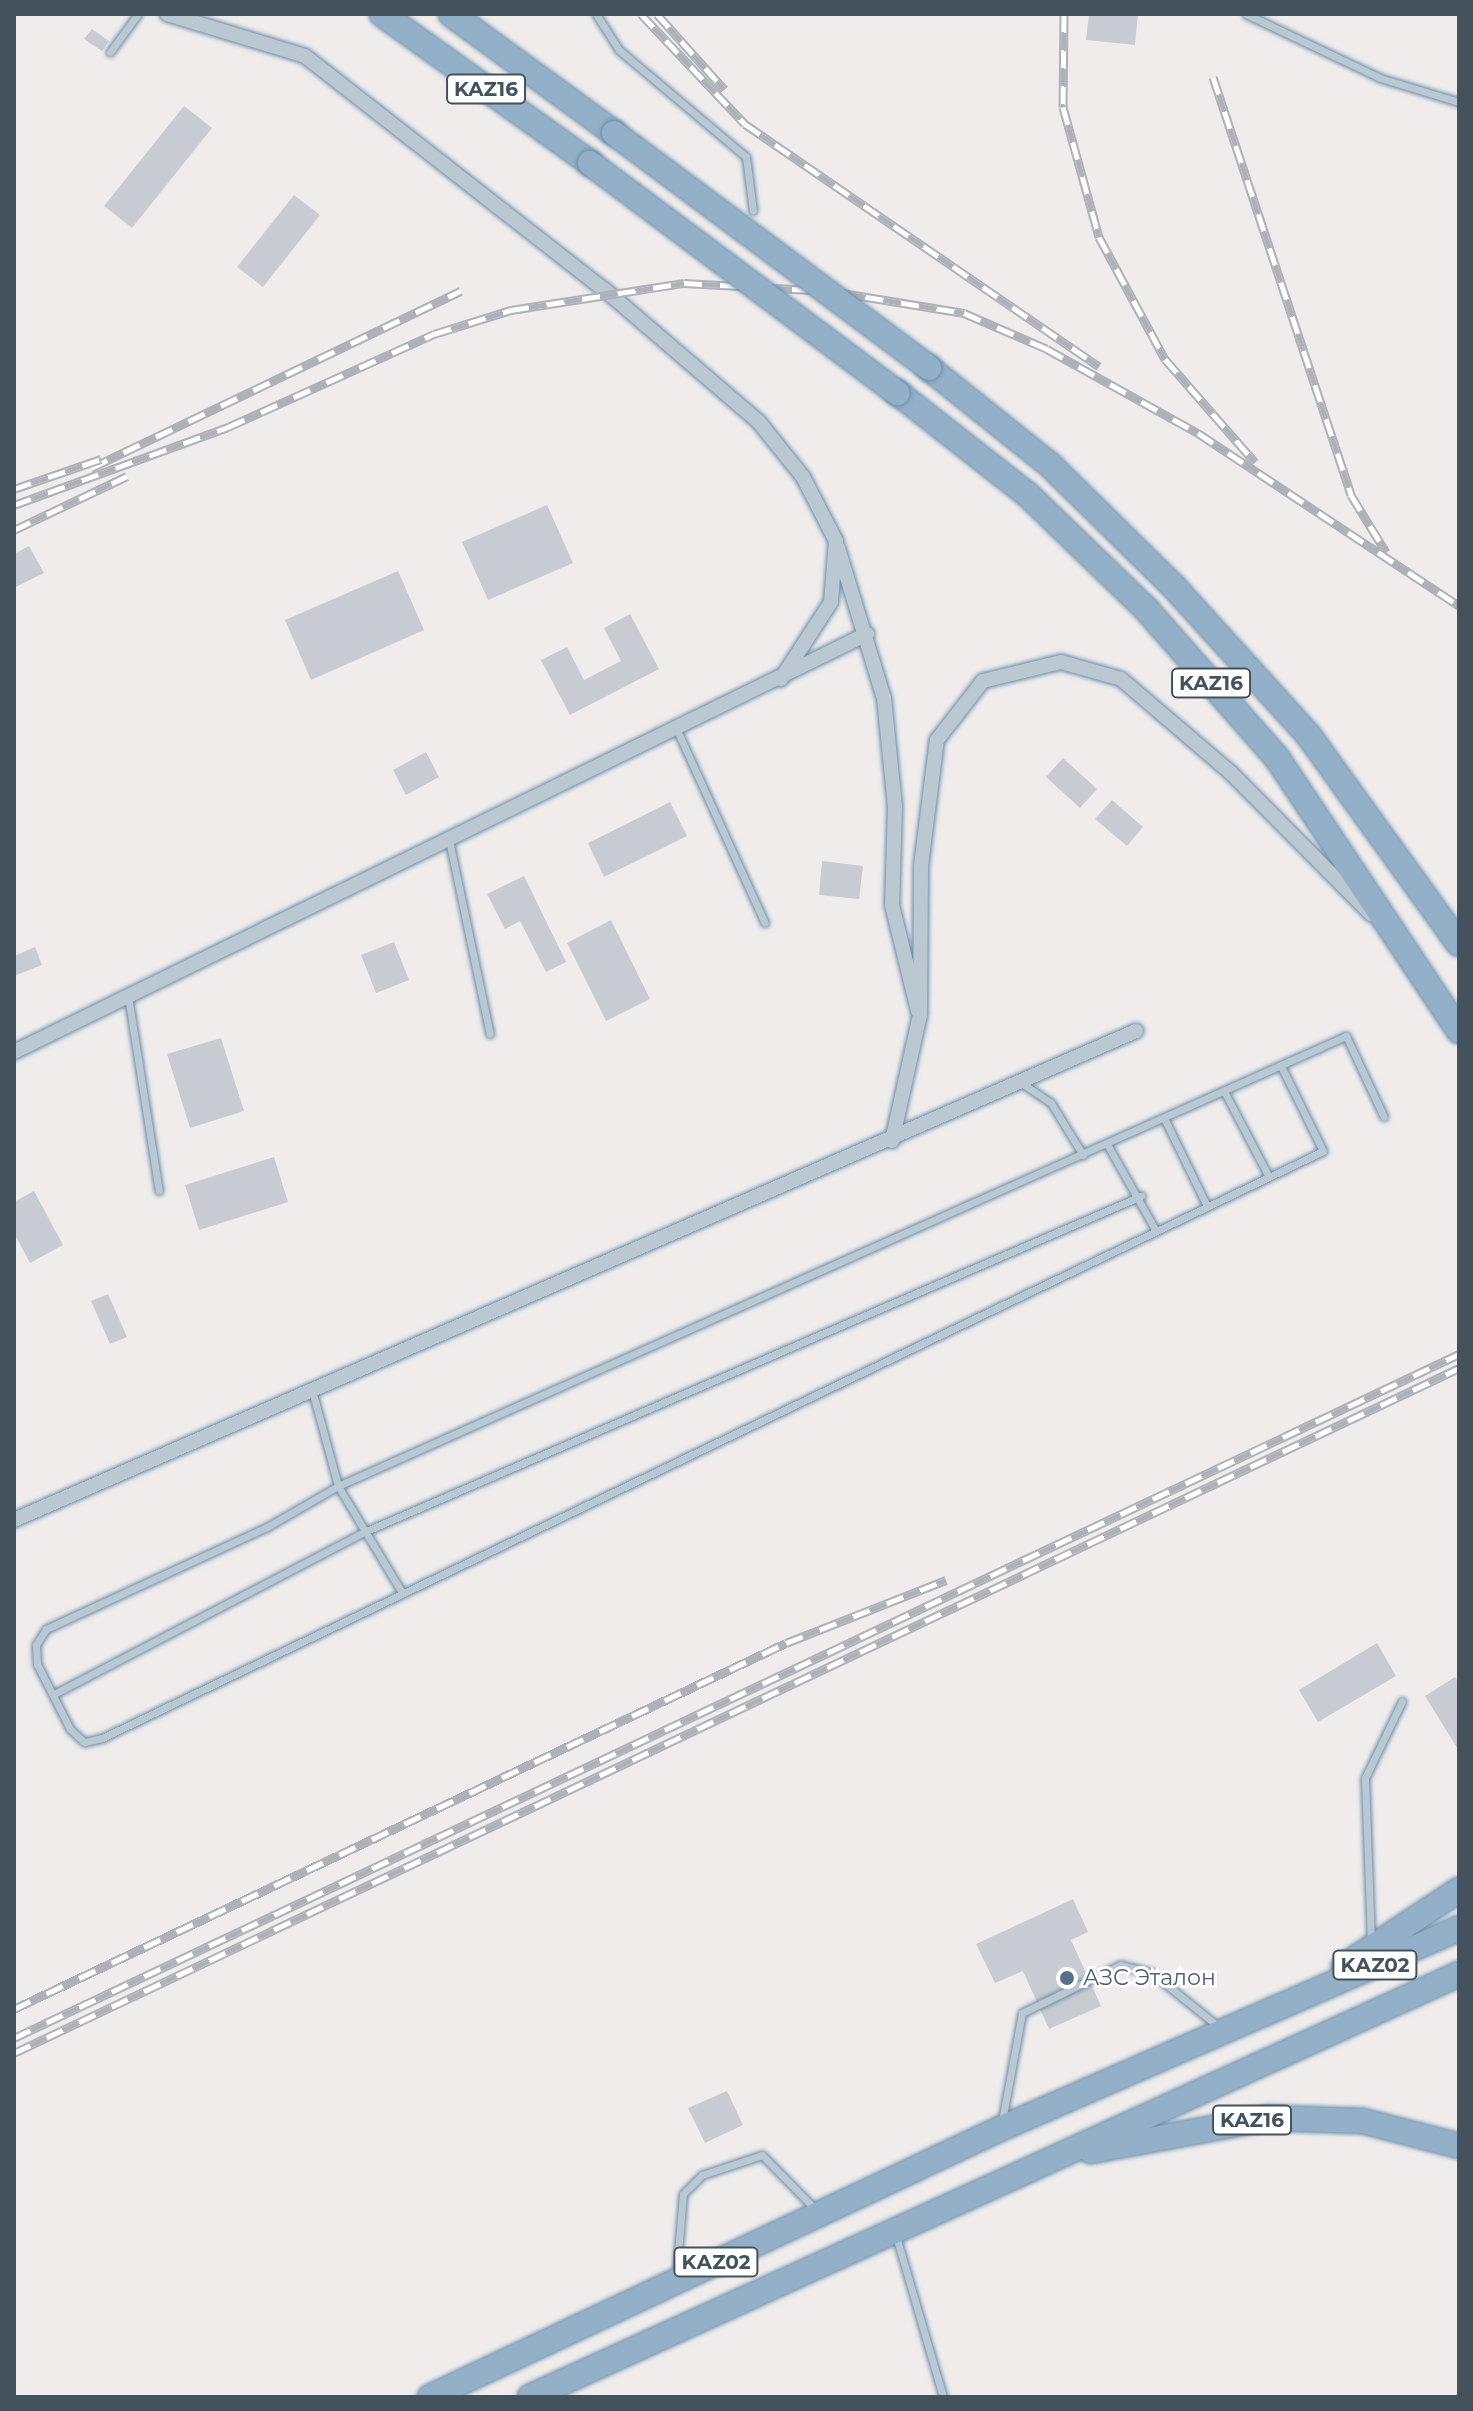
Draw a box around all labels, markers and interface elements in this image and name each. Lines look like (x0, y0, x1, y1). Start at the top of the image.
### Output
road number: KAZ16 (446, 73, 526, 105)
road number: KAZ16 (1171, 667, 1251, 699)
road number: KАZ02 (1331, 1949, 1419, 1981)
place label: АЗС Эталон (1083, 1965, 1216, 1991)
marker: АЗС Эталон (1058, 1969, 1076, 1987)
road number: KAZ16 (1212, 2104, 1292, 2136)
road number: KАZ02 (672, 2246, 760, 2278)

